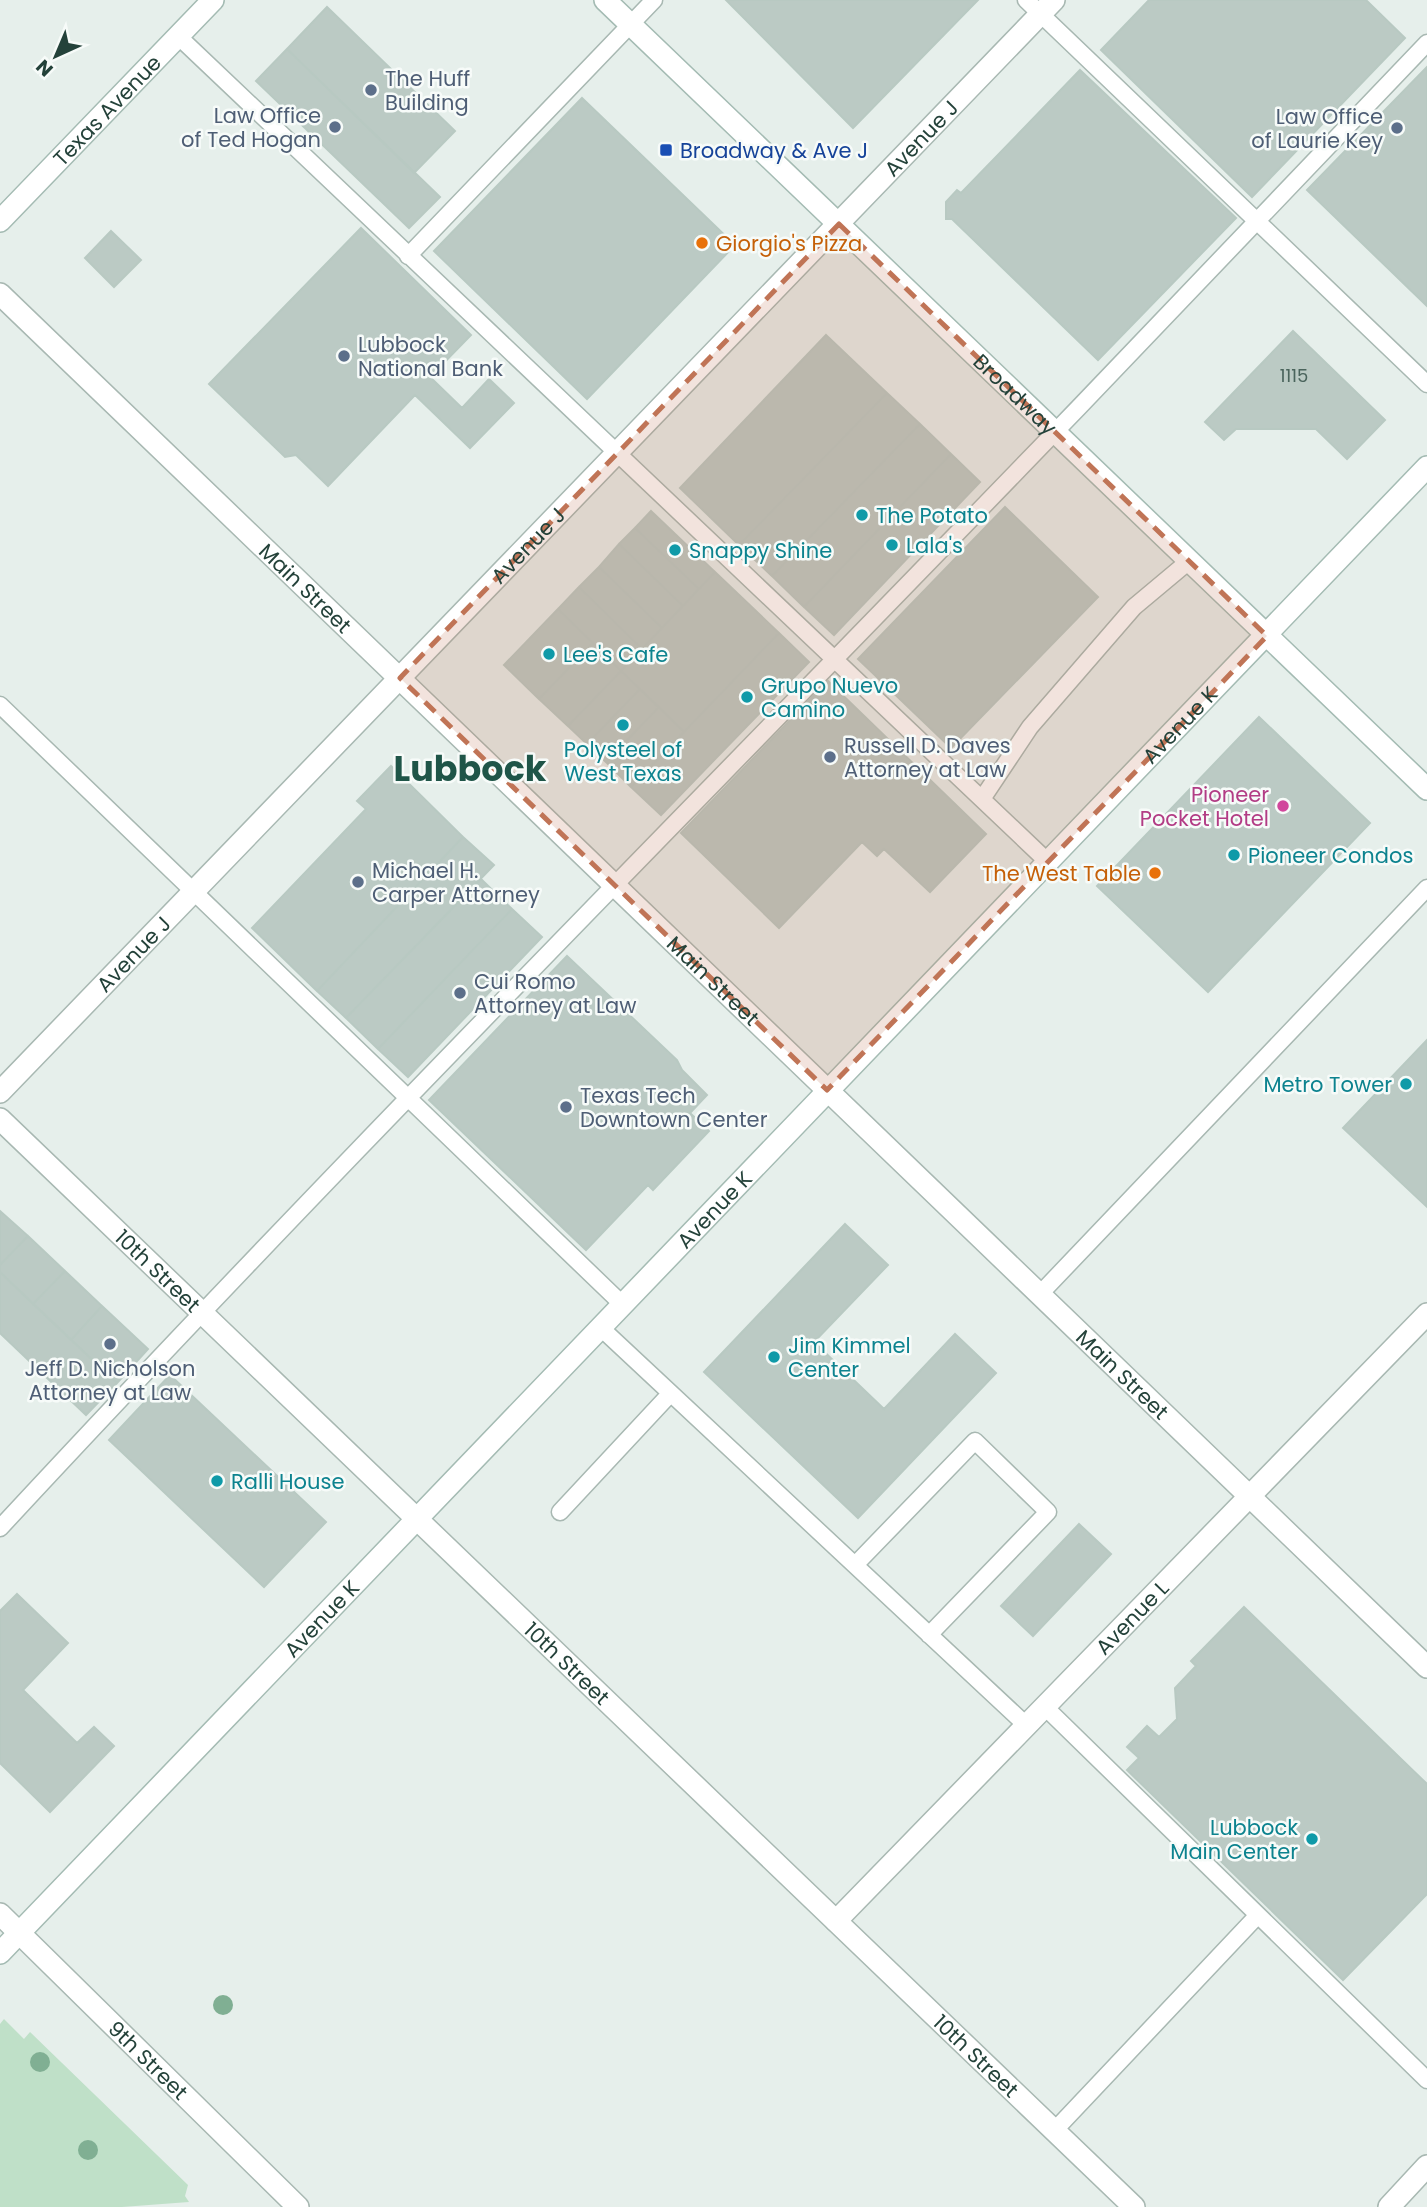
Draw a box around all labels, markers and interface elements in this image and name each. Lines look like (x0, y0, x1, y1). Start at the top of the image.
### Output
north arrow (21, 21, 91, 91)
street label: Texas Avenue (46, 48, 167, 172)
text: N (30, 53, 59, 83)
place label: The Huff Building (385, 64, 470, 117)
marker: The Huff Building (363, 82, 379, 98)
street label: Avenue J (877, 93, 965, 182)
place label: Law Office of Ted Hogan (181, 101, 321, 154)
place label: Law Office of Laurie Key (1251, 102, 1383, 155)
marker: Law Office of Ted Hogan (327, 119, 343, 135)
marker: Law Office of Laurie Key (1389, 120, 1405, 136)
place label: Broadway & Ave J (680, 136, 868, 165)
marker: Broadway & Ave J (658, 142, 674, 158)
place label: Giorgio's Pizza (716, 229, 862, 258)
marker: Giorgio's Pizza (694, 235, 710, 251)
place label: Lubbock National Bank (358, 330, 503, 383)
street label: Broadway (967, 347, 1064, 441)
marker: Lubbock National Bank (336, 348, 352, 364)
house number: 1115 (1280, 363, 1308, 388)
street label: Avenue J (484, 501, 571, 590)
place label: The Potato (876, 501, 988, 530)
marker: The Potato (854, 507, 870, 523)
place label: Lala's (906, 531, 963, 560)
place label: Snappy Shine (689, 536, 832, 565)
street label: Main Street (253, 537, 358, 639)
marker: Lala's (884, 537, 900, 553)
marker: Snappy Shine (667, 542, 683, 558)
place label: Lee's Cafe (563, 640, 668, 669)
marker: Lee's Cafe (541, 646, 557, 662)
place label: Grupo Nuevo Camino (761, 671, 898, 724)
street label: Avenue K (1135, 679, 1224, 770)
marker: Grupo Nuevo Camino (739, 689, 755, 705)
marker: Polysteel of West Texas (615, 717, 631, 733)
place label: Russell D. Daves Attorney at Law (844, 731, 1011, 784)
place label: Polysteel of West Texas (564, 735, 682, 788)
district label: Lubbock (394, 744, 547, 793)
marker: Russell D. Daves Attorney at Law (822, 749, 838, 765)
place label: Pioneer Pocket Hotel (1140, 780, 1269, 833)
marker: Pioneer Pocket Hotel (1275, 798, 1291, 814)
place label: Pioneer Condos (1248, 841, 1413, 870)
marker: Pioneer Condos (1226, 847, 1242, 863)
place label: Michael H. Carper Attorney (372, 856, 540, 909)
place label: The West Table (982, 859, 1141, 888)
marker: The West Table (1147, 865, 1163, 881)
marker: Michael H. Carper Attorney (350, 874, 366, 890)
street label: Avenue J (90, 909, 177, 998)
street label: Main Street (661, 929, 766, 1032)
place label: Cui Romo Attorney at Law (474, 967, 637, 1020)
marker: Cui Romo Attorney at Law (452, 985, 468, 1001)
place label: Metro Tower (1264, 1070, 1392, 1099)
marker: Metro Tower (1398, 1076, 1414, 1092)
place label: Texas Tech Downtown Center (580, 1081, 768, 1134)
marker: Texas Tech Downtown Center (558, 1099, 574, 1115)
street label: Avenue K (670, 1164, 758, 1254)
street label: 10th Street (109, 1223, 207, 1319)
street label: Main Street (1070, 1323, 1175, 1426)
place label: Jim Kimmel Center (788, 1331, 911, 1384)
marker: Jeff D. Nicholson Attorney at Law (102, 1336, 118, 1352)
marker: Jim Kimmel Center (766, 1349, 782, 1365)
place label: Jeff D. Nicholson Attorney at Law (24, 1354, 196, 1407)
place label: Ralli House (231, 1467, 344, 1496)
marker: Ralli House (209, 1473, 225, 1489)
street label: Avenue K (277, 1573, 366, 1663)
street label: Avenue L (1089, 1574, 1175, 1661)
street label: 10th Street (518, 1615, 616, 1711)
place label: Lubbock Main Center (1170, 1813, 1298, 1866)
marker: Lubbock Main Center (1304, 1831, 1320, 1847)
street label: 10th Street (927, 2008, 1025, 2104)
street label: 9th Street (102, 2014, 195, 2106)

